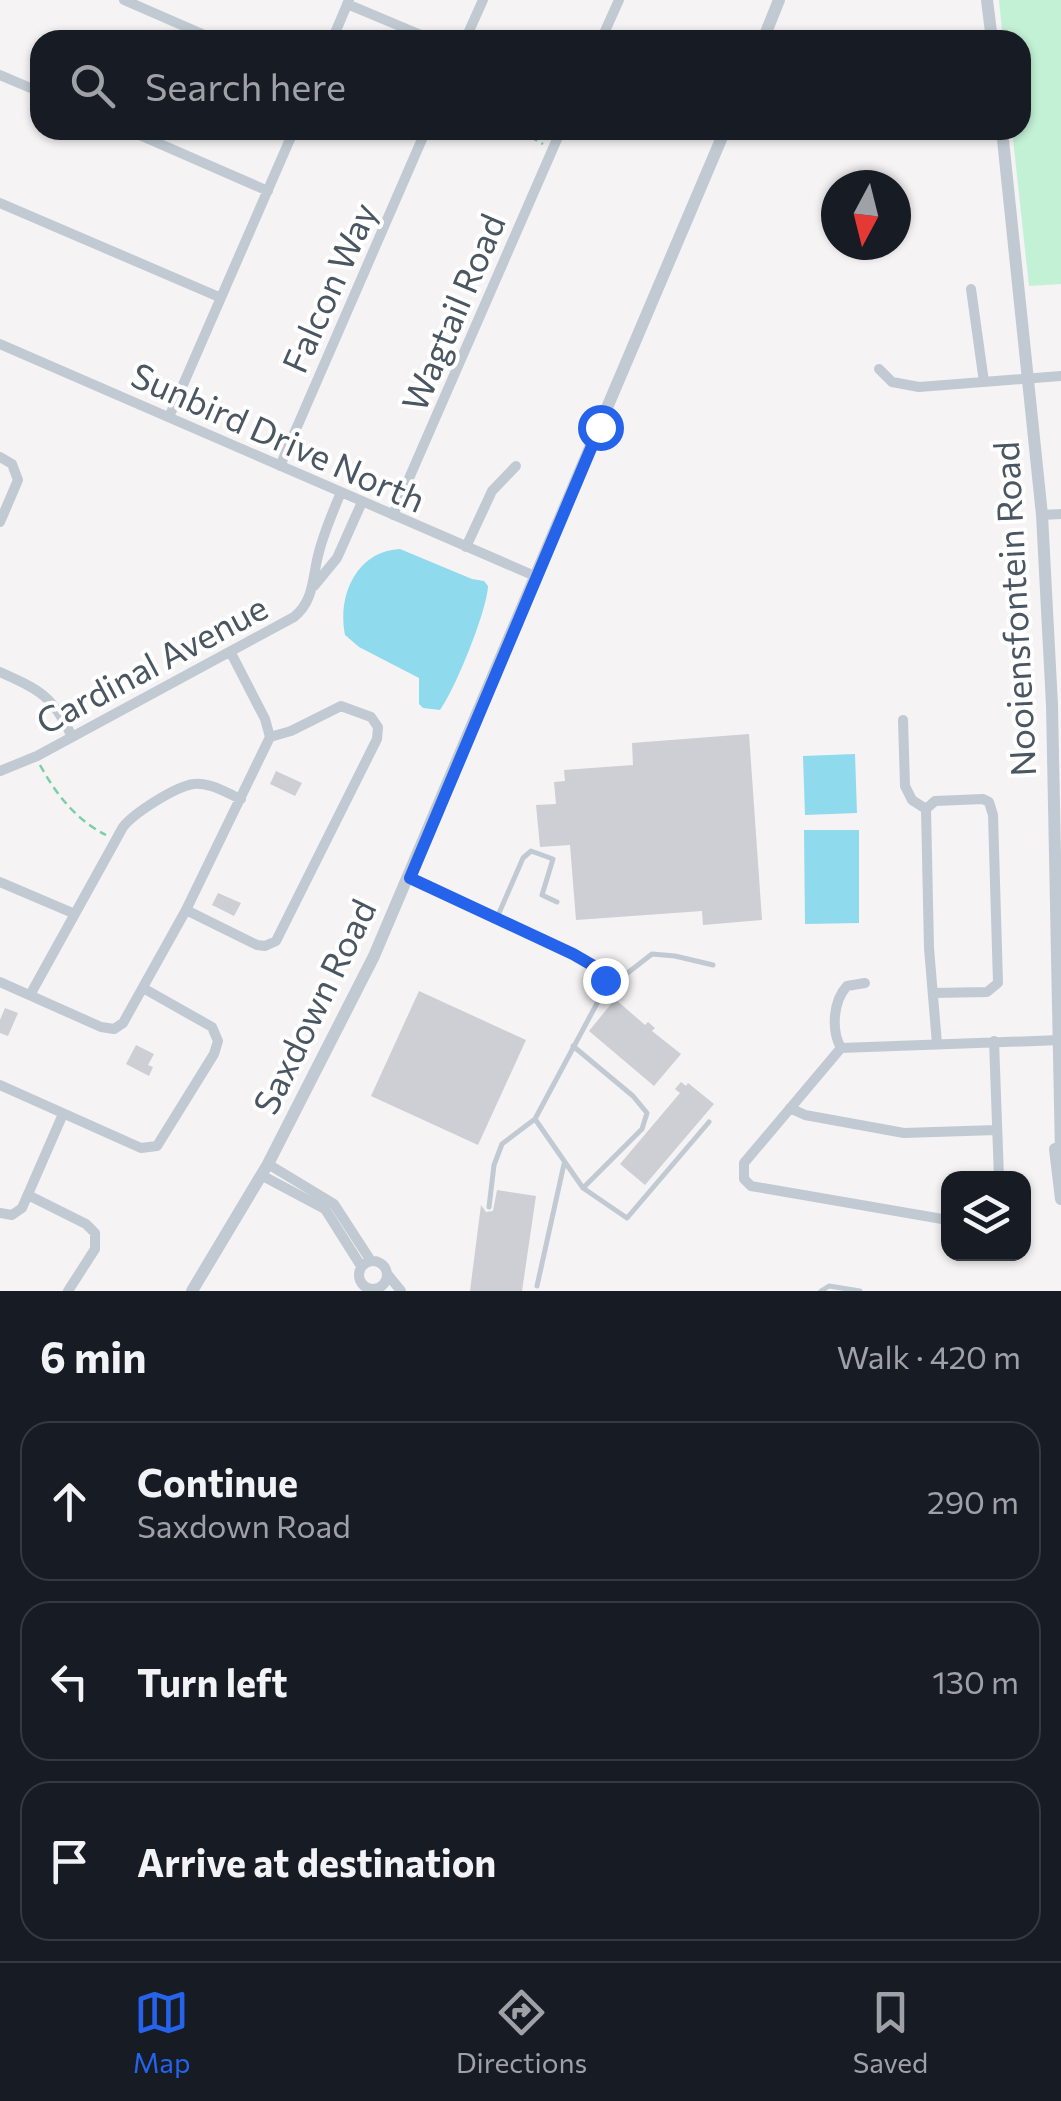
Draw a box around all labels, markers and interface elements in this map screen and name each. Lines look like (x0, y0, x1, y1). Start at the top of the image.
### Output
search box (30, 30, 1031, 140)
icon: search (65, 58, 120, 113)
text: Search here (145, 62, 346, 109)
north arrow (821, 170, 911, 260)
street label: Falcon Way (271, 195, 385, 379)
street label: Wagtail Road (391, 207, 513, 417)
street label: Sunbird Drive North (125, 352, 433, 520)
route start (578, 405, 624, 451)
street label: Nooiensfontein Road (983, 440, 1043, 778)
street label: Cardinal Avenue (28, 584, 274, 742)
street label: Saxdown Road (242, 892, 384, 1120)
route end (583, 958, 629, 1004)
map controls (941, 1171, 1031, 1261)
button: layers (941, 1171, 1031, 1261)
text: 6 min (40, 1330, 147, 1382)
text: Walk · 420 m (837, 1336, 1021, 1376)
text: Continue (137, 1458, 298, 1505)
icon: ahead (42, 1474, 97, 1529)
text: 290 m (927, 1481, 1019, 1521)
text: Saxdown Road (137, 1505, 351, 1545)
icon: left (42, 1654, 97, 1709)
text: Turn left (137, 1658, 288, 1705)
text: 130 m (932, 1661, 1019, 1701)
icon: arrive (42, 1834, 97, 1889)
text: Arrive at destination (137, 1838, 496, 1885)
tab: Map (133, 1985, 190, 2079)
tab: Directions (456, 1985, 587, 2079)
tab: Saved (853, 1985, 928, 2079)

